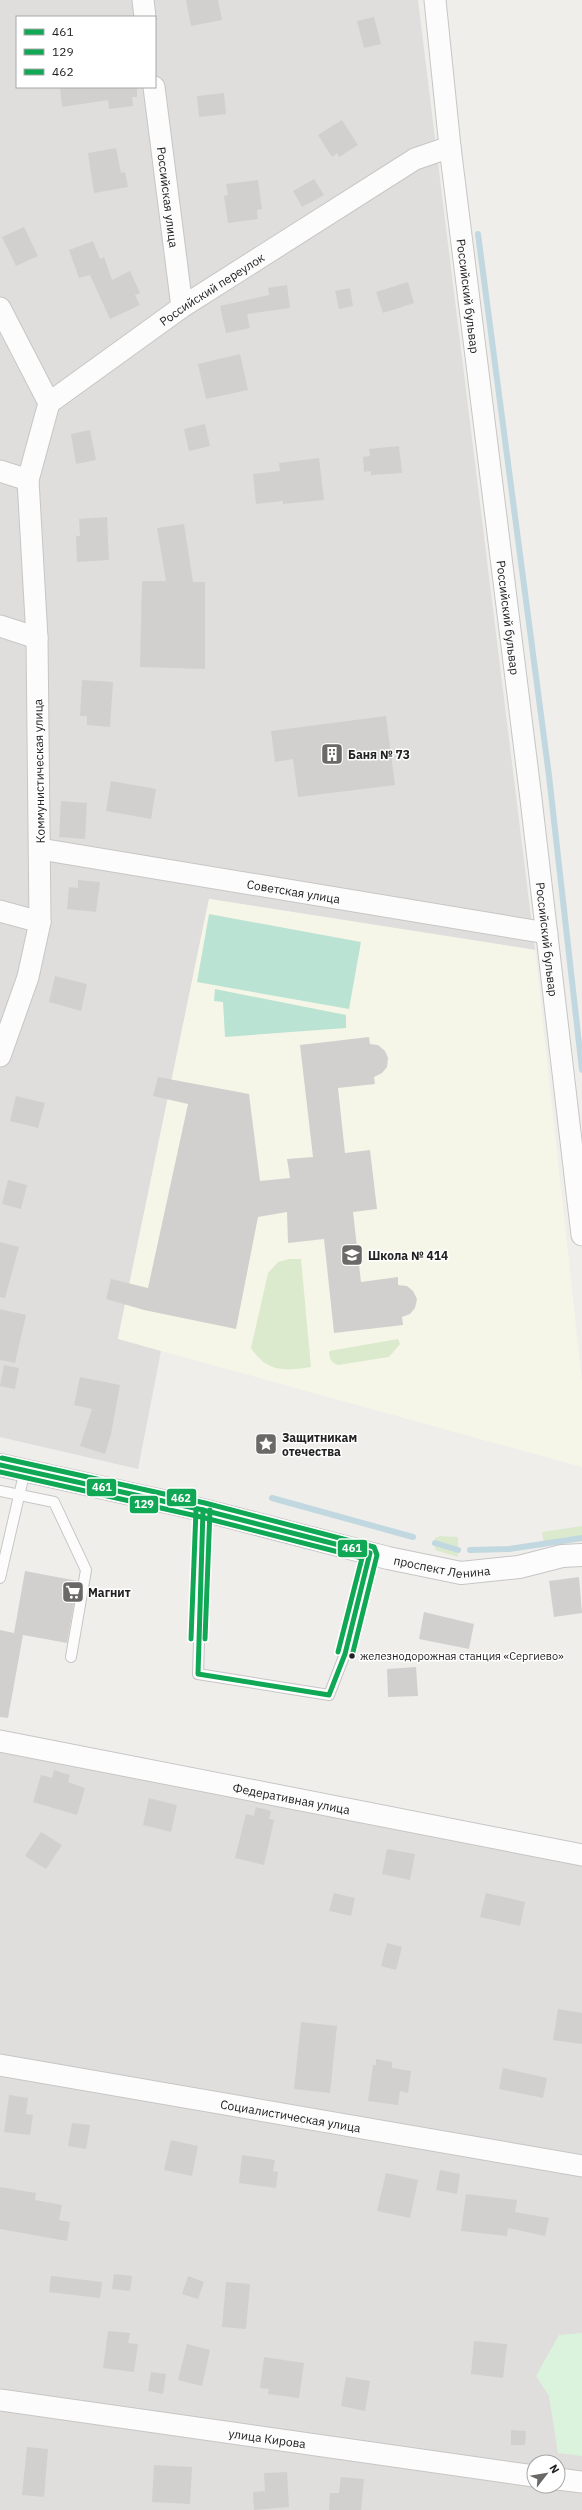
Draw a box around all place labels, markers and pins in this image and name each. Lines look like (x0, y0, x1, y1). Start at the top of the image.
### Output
building icon: Баня № 73 (319, 741, 345, 767)
place label: Баня № 73 (348, 747, 410, 762)
school or university icon: Школа № 414 (339, 1242, 365, 1268)
place label: Школа № 414 (368, 1248, 448, 1263)
place label: Защитникам отечества (282, 1430, 357, 1459)
place icon: Защитникам отечества (253, 1431, 279, 1457)
supermarket icon: Магнит (60, 1579, 86, 1605)
place label: Магнит (88, 1585, 131, 1600)
place label: железнодорожная станция «Сергиево» (360, 1649, 564, 1663)
marker: железнодорожная станция «Сергиево» (347, 1651, 357, 1661)

